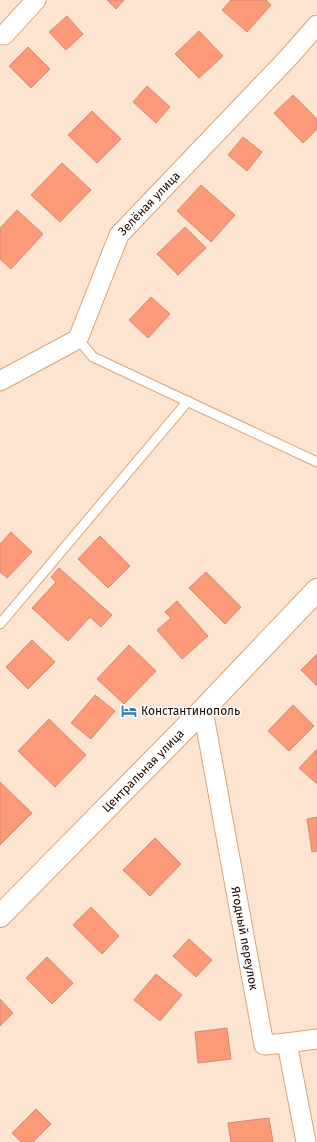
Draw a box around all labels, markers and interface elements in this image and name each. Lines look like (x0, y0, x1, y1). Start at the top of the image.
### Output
street label: Зелёная улица (115, 169, 183, 238)
hotel icon: Константинополь (120, 702, 138, 720)
place label: Константинополь (141, 704, 240, 718)
street label: Центральная улица (99, 726, 187, 815)
street label: Ягодный переулок (228, 885, 261, 992)

